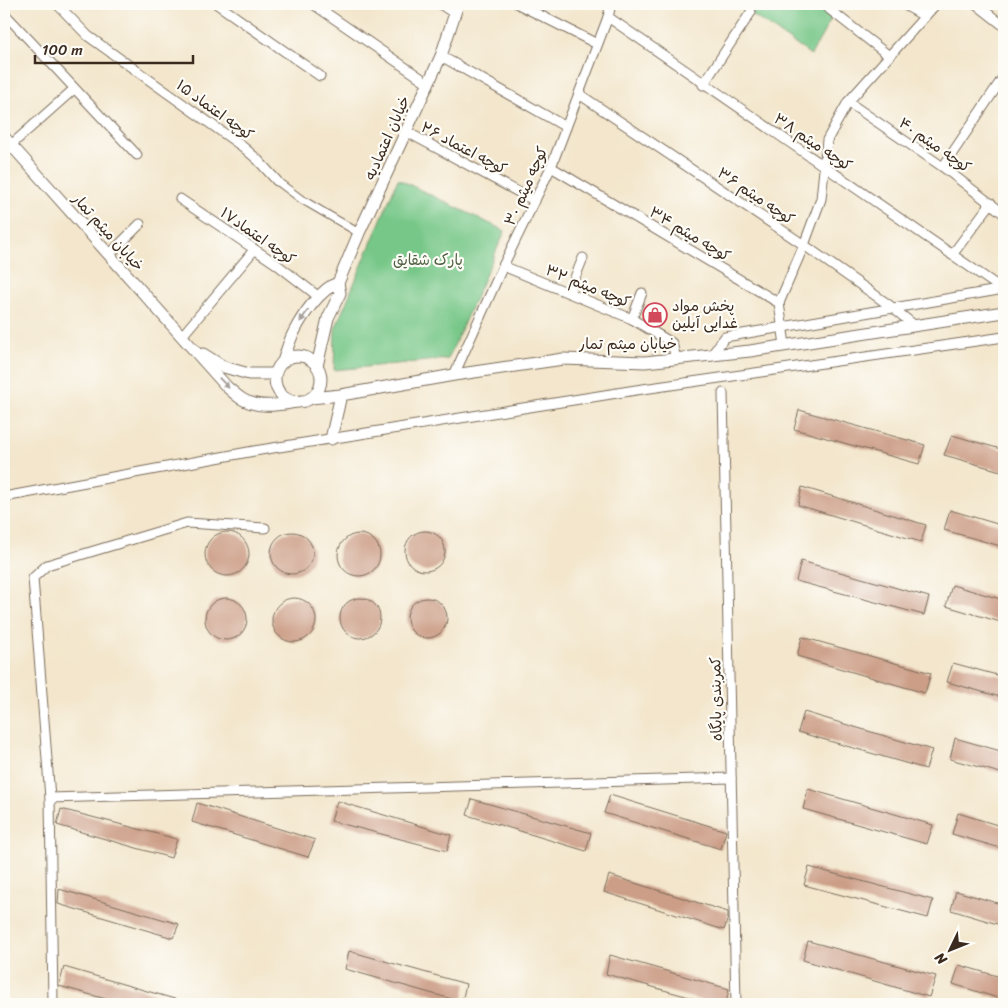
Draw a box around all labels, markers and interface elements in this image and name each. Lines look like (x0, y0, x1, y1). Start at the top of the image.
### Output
scale bar (35, 32, 192, 64)
text: 100 m (42, 37, 83, 63)
street label: کوچه اعتماد ۱۵ (170, 73, 260, 147)
street label: خیابان اعتمادیه (357, 91, 417, 185)
street label: کوچه میثم ۳۸ (768, 106, 858, 178)
street label: کوچه میثم ۴۰ (893, 110, 977, 180)
street label: کوچه اعتماد ۲۶ (416, 114, 512, 182)
street label: کوچه میثم ۳۰ (497, 142, 555, 230)
street label: کوچه میثم ۳۶ (712, 160, 800, 232)
street label: خیابان میثم تمار (65, 186, 150, 277)
street label: کوچه میثم ۳۴ (644, 199, 736, 269)
street label: کوچه اعتماد۱۷ (215, 200, 301, 272)
park label: پارک شقایق (393, 247, 463, 273)
street label: کوچه میثم ۳۲ (541, 257, 635, 315)
place label: پخش مواد غدایی آیلین (672, 293, 738, 336)
shop icon: پخش مواد غدایی آیلین (642, 302, 668, 328)
one-way arrow (299, 309, 309, 323)
street label: خیابان میثم تمار (578, 331, 677, 357)
one-way arrow (218, 377, 230, 389)
street label: کمربندی پایگاه (702, 657, 730, 741)
north arrow (926, 926, 976, 976)
text: N (928, 946, 954, 971)

